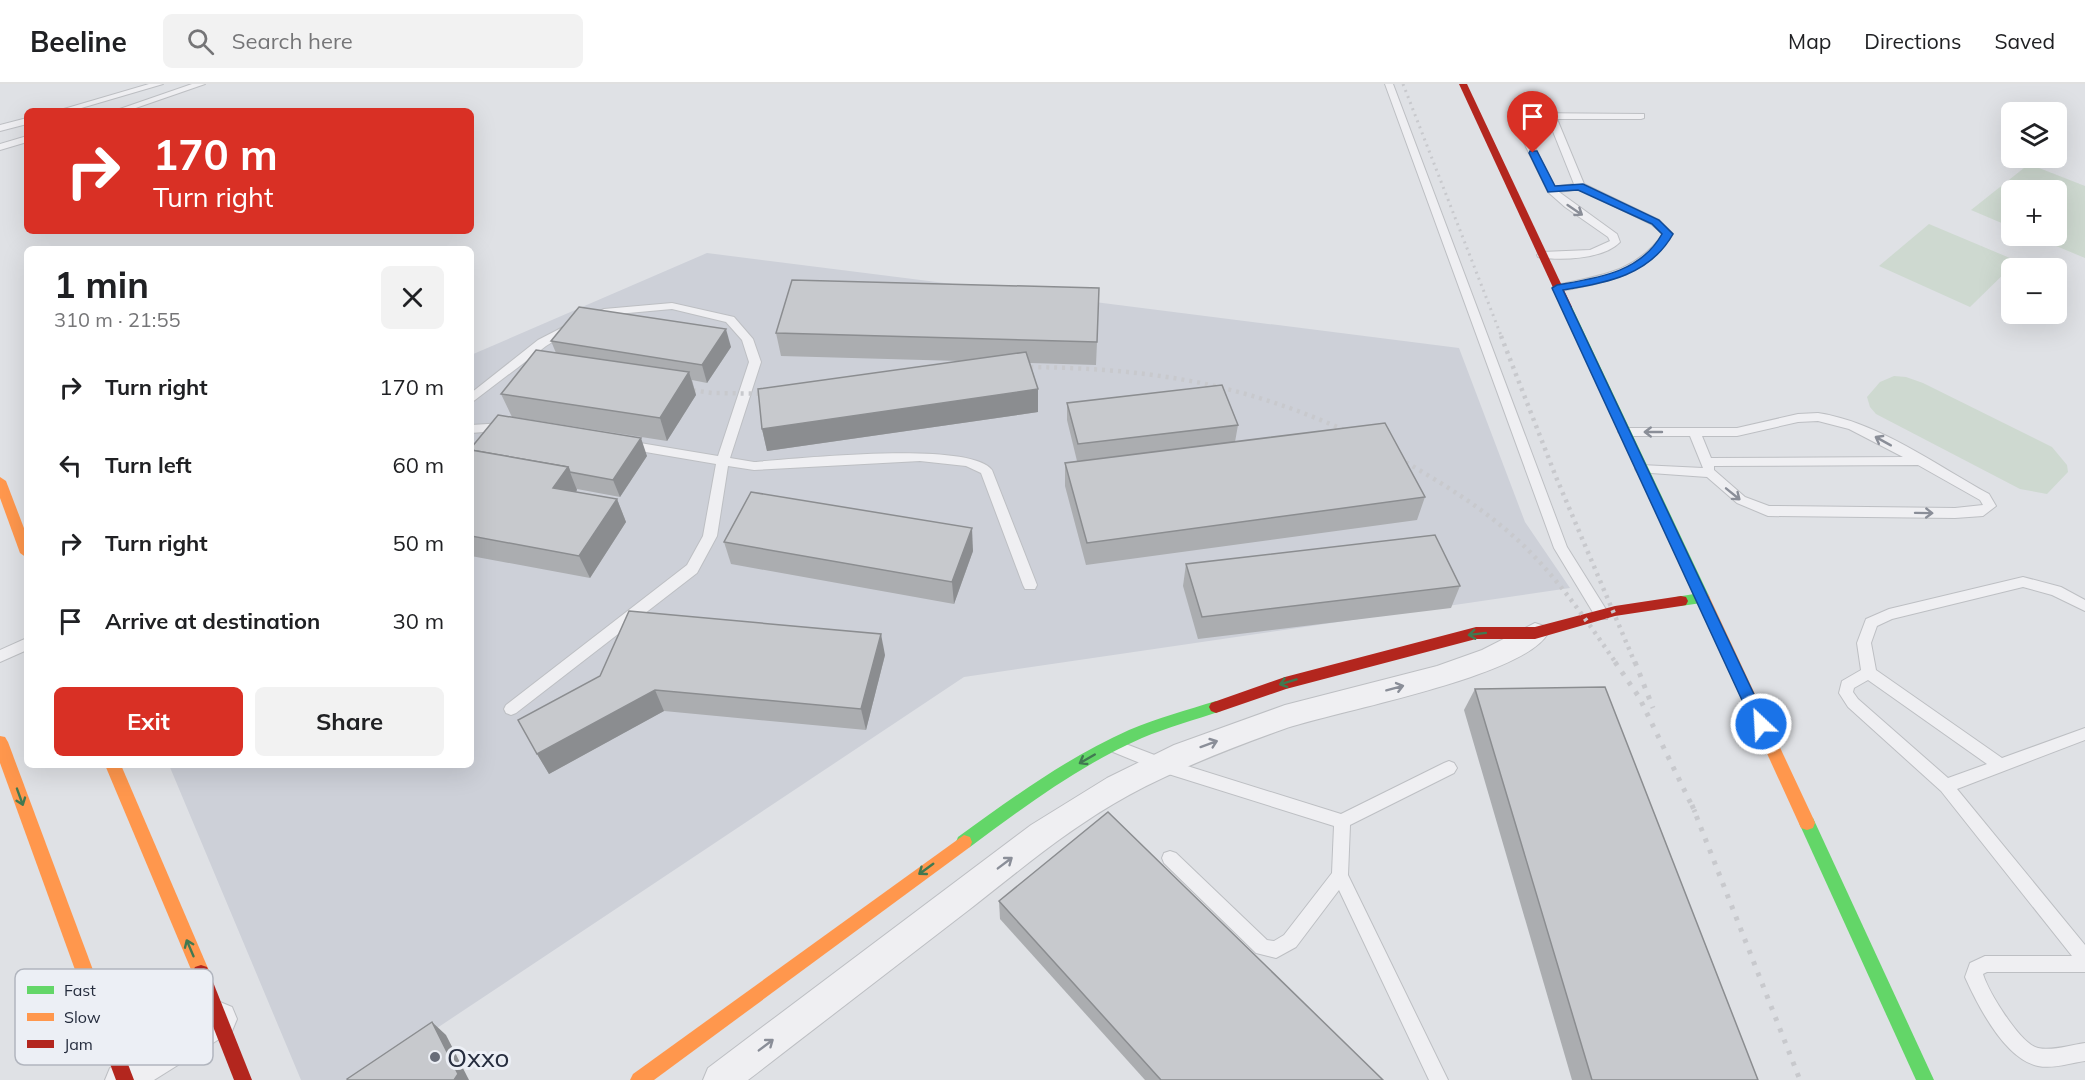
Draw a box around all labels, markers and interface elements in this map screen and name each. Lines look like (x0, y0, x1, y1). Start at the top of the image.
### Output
search box (163, 14, 583, 68)
text: Beeline (30, 24, 127, 59)
icon: search (184, 25, 217, 58)
text: Search here (232, 27, 353, 55)
text: Map (1788, 28, 1831, 54)
text: Directions (1864, 28, 1961, 54)
text: Saved (1994, 28, 2055, 54)
pin (1507, 91, 1558, 153)
icon: arrive (1516, 100, 1549, 133)
map controls (2001, 102, 2067, 324)
button: layers (2001, 102, 2067, 168)
text: 170 m (153, 128, 278, 181)
icon: right (54, 132, 132, 210)
text: Turn right (153, 180, 273, 214)
button: + (2001, 180, 2067, 246)
one-way arrow (1566, 204, 1583, 216)
button: − (2001, 258, 2067, 324)
text: 1 min (54, 262, 149, 307)
button: close (381, 266, 444, 329)
text: 310 m · 21:55 (54, 307, 180, 332)
icon: right (54, 371, 87, 404)
text: Turn right (105, 373, 208, 401)
text: 170 m (379, 373, 444, 401)
one-way arrow (1643, 426, 1663, 438)
one-way arrow (1875, 435, 1892, 447)
icon: left (54, 449, 87, 482)
text: Turn left (105, 451, 192, 479)
text: 60 m (393, 451, 444, 479)
one-way arrow (1725, 487, 1741, 500)
one-way arrow (1913, 507, 1933, 519)
icon: right (54, 527, 87, 560)
text: Turn right (105, 529, 208, 557)
text: 50 m (393, 529, 444, 557)
icon: arrive (54, 605, 87, 638)
text: Arrive at destination (105, 607, 320, 635)
text: 30 m (393, 607, 444, 635)
one-way arrow (1467, 629, 1487, 640)
one-way arrow (1279, 677, 1298, 688)
one-way arrow (1386, 681, 1405, 693)
button: Exit (54, 687, 243, 756)
button: Share (255, 687, 444, 756)
position arrow (1729, 692, 1793, 756)
one-way arrow (1199, 738, 1218, 749)
one-way arrow (1078, 754, 1095, 766)
one-way arrow (16, 787, 27, 806)
one-way arrow (997, 857, 1013, 870)
one-way arrow (918, 863, 934, 876)
one-way arrow (184, 939, 195, 957)
legend (15, 969, 213, 1065)
text: Fast (64, 980, 96, 1000)
text: Slow (64, 1007, 101, 1027)
text: Jam (64, 1034, 93, 1054)
one-way arrow (758, 1038, 774, 1051)
place label: Oxxo (447, 1041, 509, 1074)
marker: Oxxo (428, 1050, 442, 1064)

